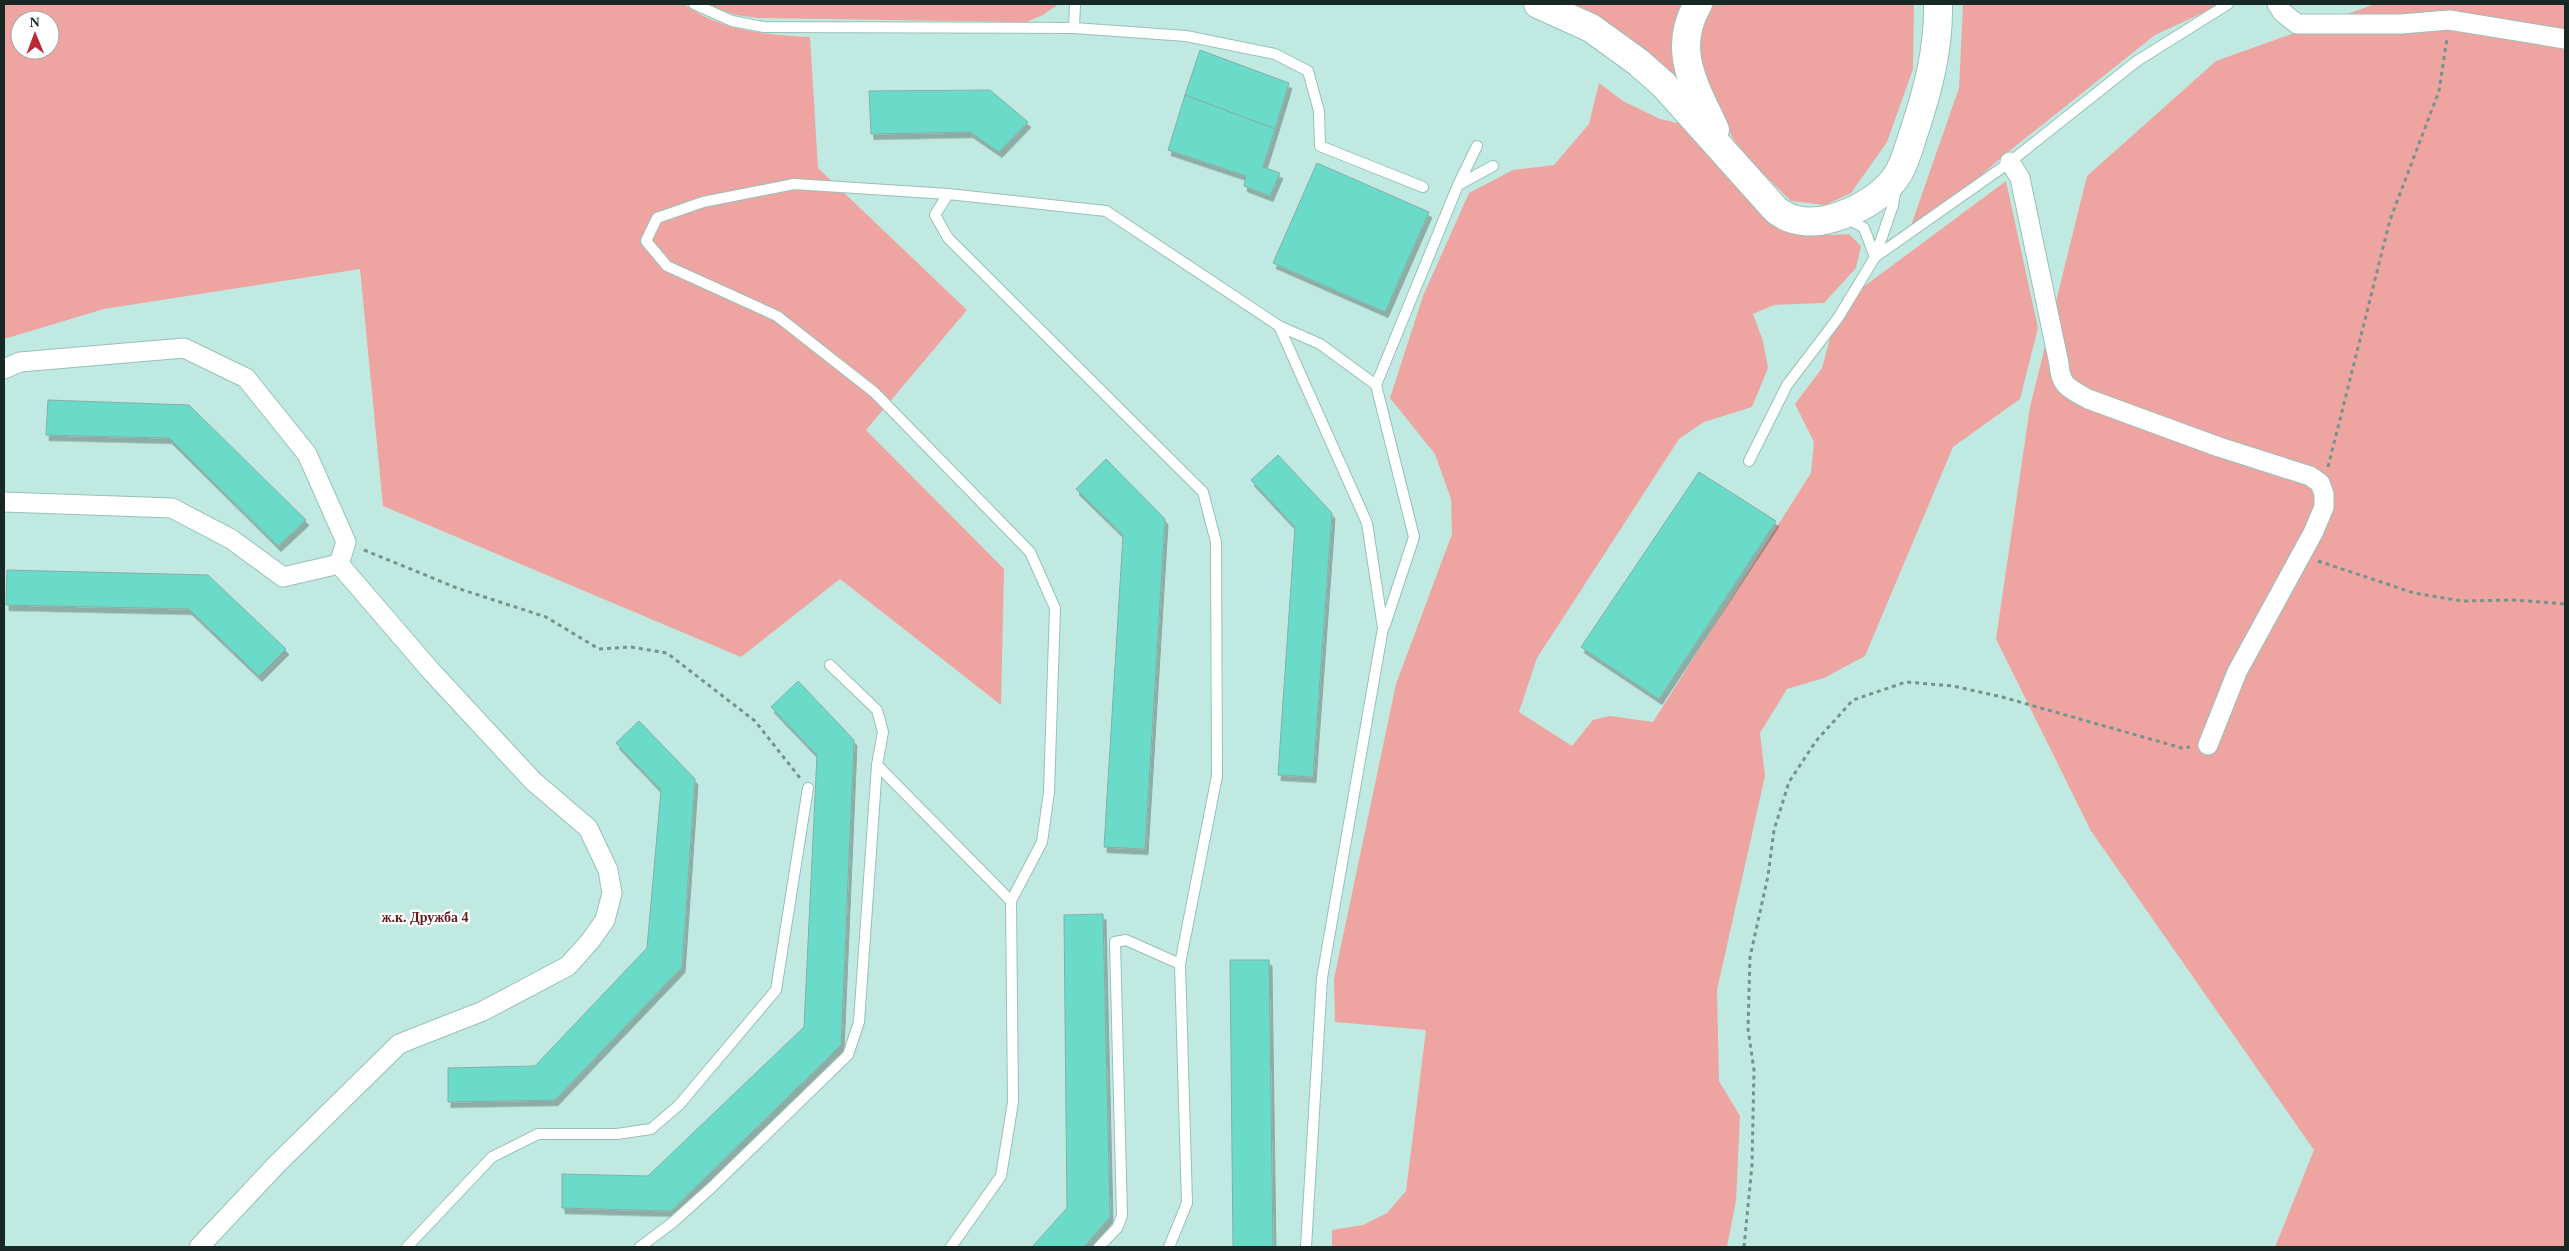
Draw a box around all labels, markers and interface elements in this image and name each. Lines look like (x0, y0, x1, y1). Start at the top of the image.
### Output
north arrow (10, 10, 60, 60)
text: N (30, 15, 40, 30)
district label: ж.к. Дружба 4 (381, 910, 469, 925)

